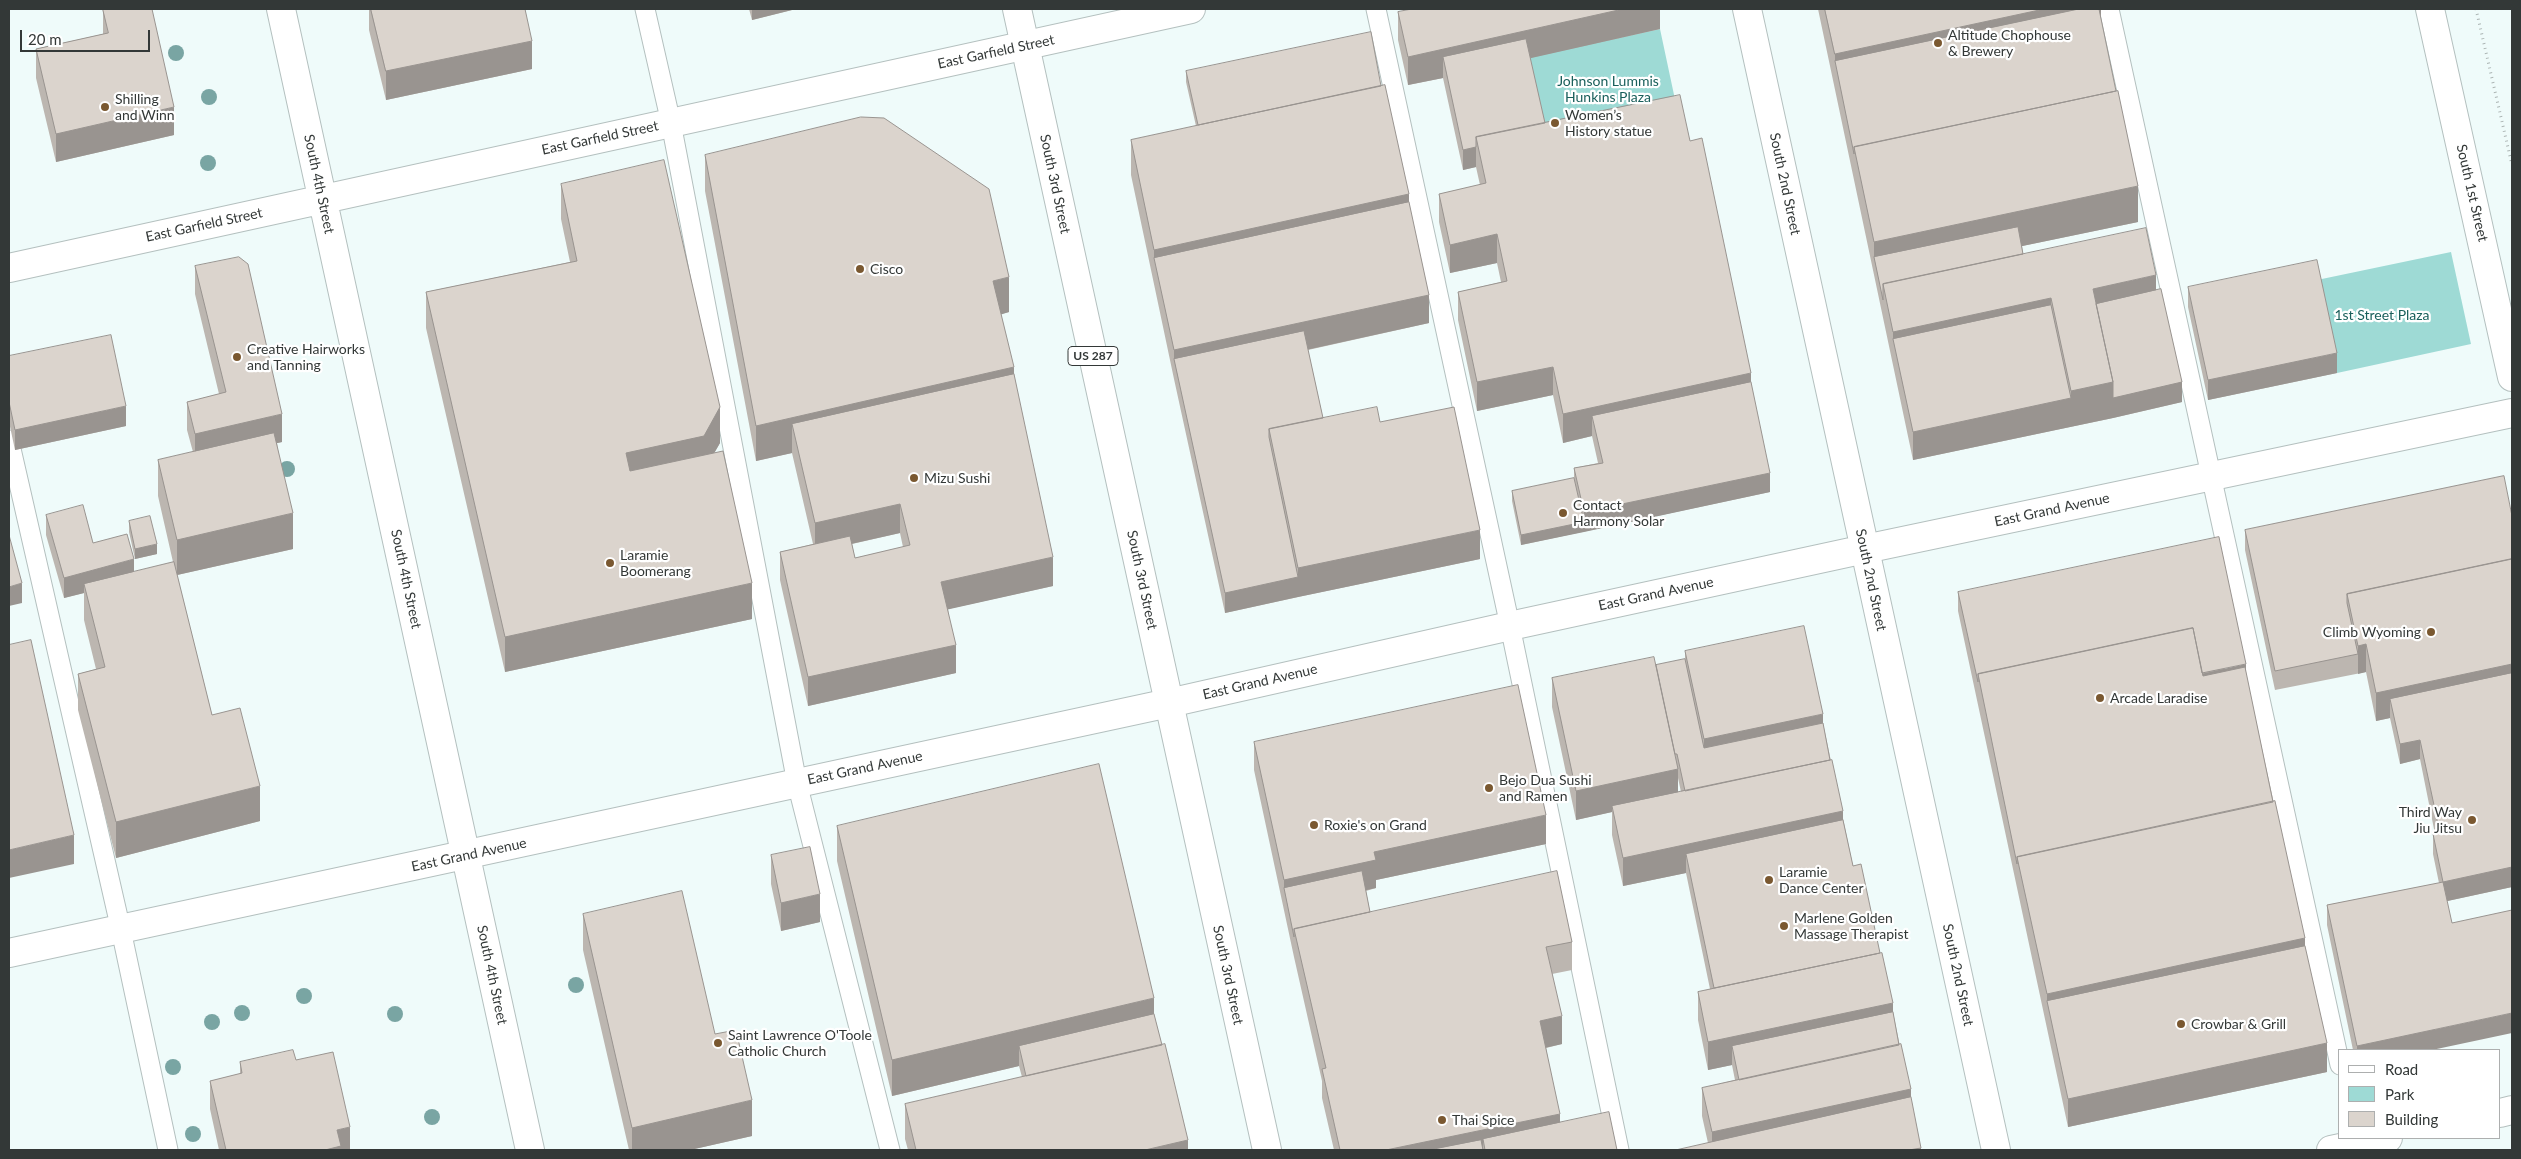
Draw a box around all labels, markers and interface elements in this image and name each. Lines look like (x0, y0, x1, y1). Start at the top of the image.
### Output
scale bar (22, 20, 152, 52)
place label: Altitude Chophouse & Brewery (1948, 27, 2071, 59)
text: 20 m (28, 30, 62, 48)
street label: East Garfield Street (936, 31, 1056, 73)
marker: Altitude Chophouse & Brewery (1932, 37, 1944, 49)
park label: Johnson Lummis Hunkins Plaza (1557, 73, 1659, 105)
place label: Shilling and Winn (115, 91, 175, 124)
marker: Shilling and Winn (99, 101, 111, 113)
place label: Women’s History statue (1565, 107, 1652, 140)
street label: East Garfield Street (540, 117, 660, 159)
marker: Women’s History statue (1549, 117, 1561, 129)
street label: South 2nd Street (1766, 131, 1804, 237)
street label: South 4th Street (300, 133, 338, 235)
street label: South 3rd Street (1036, 133, 1074, 235)
street label: South 1st Street (2453, 143, 2491, 243)
street label: East Garfield Street (144, 204, 264, 246)
place label: Cisco (870, 261, 903, 277)
marker: Cisco (854, 263, 866, 275)
park label: 1st Street Plaza (2334, 307, 2430, 323)
place label: Creative Hairworks and Tanning (247, 341, 365, 374)
road number: US 287 (1068, 346, 1118, 366)
marker: Creative Hairworks and Tanning (231, 351, 243, 363)
place label: Mizu Sushi (924, 470, 990, 486)
marker: Mizu Sushi (908, 472, 920, 484)
street label: East Grand Avenue (1993, 490, 2111, 530)
place label: Contact Harmony Solar (1573, 497, 1664, 530)
marker: Contact Harmony Solar (1557, 507, 1569, 519)
street label: South 2nd Street (1852, 527, 1890, 633)
street label: South 4th Street (387, 528, 425, 630)
street label: South 3rd Street (1123, 529, 1161, 631)
place label: Laramie Boomerang (620, 547, 691, 580)
marker: Laramie Boomerang (604, 557, 616, 569)
street label: East Grand Avenue (1597, 574, 1715, 614)
place label: Climb Wyoming (2323, 624, 2421, 640)
marker: Climb Wyoming (2425, 626, 2437, 638)
street label: East Grand Avenue (1201, 661, 1319, 703)
place label: Arcade Laradise (2110, 690, 2207, 706)
marker: Arcade Laradise (2094, 692, 2106, 704)
street label: East Grand Avenue (806, 748, 924, 788)
place label: Bejo Dua Sushi and Ramen (1499, 772, 1592, 804)
marker: Bejo Dua Sushi and Ramen (1483, 782, 1495, 794)
place label: Third Way Jiu Jitsu (2399, 804, 2462, 836)
marker: Third Way Jiu Jitsu (2466, 814, 2478, 826)
place label: Roxie's on Grand (1324, 817, 1427, 833)
marker: Roxie's on Grand (1308, 819, 1320, 831)
street label: East Grand Avenue (410, 835, 528, 875)
place label: Laramie Dance Center (1779, 864, 1864, 896)
marker: Laramie Dance Center (1763, 874, 1775, 886)
place label: Marlene Golden Massage Therapist (1794, 910, 1909, 942)
marker: Marlene Golden Massage Therapist (1778, 920, 1790, 932)
street label: South 2nd Street (1939, 922, 1977, 1028)
street label: South 4th Street (473, 924, 511, 1026)
street label: South 3rd Street (1209, 924, 1247, 1026)
place label: Crowbar & Grill (2191, 1016, 2286, 1032)
marker: Crowbar & Grill (2175, 1018, 2187, 1030)
place label: Saint Lawrence O'Toole Catholic Church (728, 1027, 872, 1060)
marker: Saint Lawrence O'Toole Catholic Church (712, 1037, 724, 1049)
legend (2338, 1049, 2501, 1139)
text: Road (2385, 1060, 2418, 1078)
text: Park (2385, 1085, 2414, 1103)
text: Building (2385, 1110, 2438, 1128)
place label: Thai Spice (1452, 1112, 1514, 1128)
marker: Thai Spice (1436, 1114, 1448, 1126)

